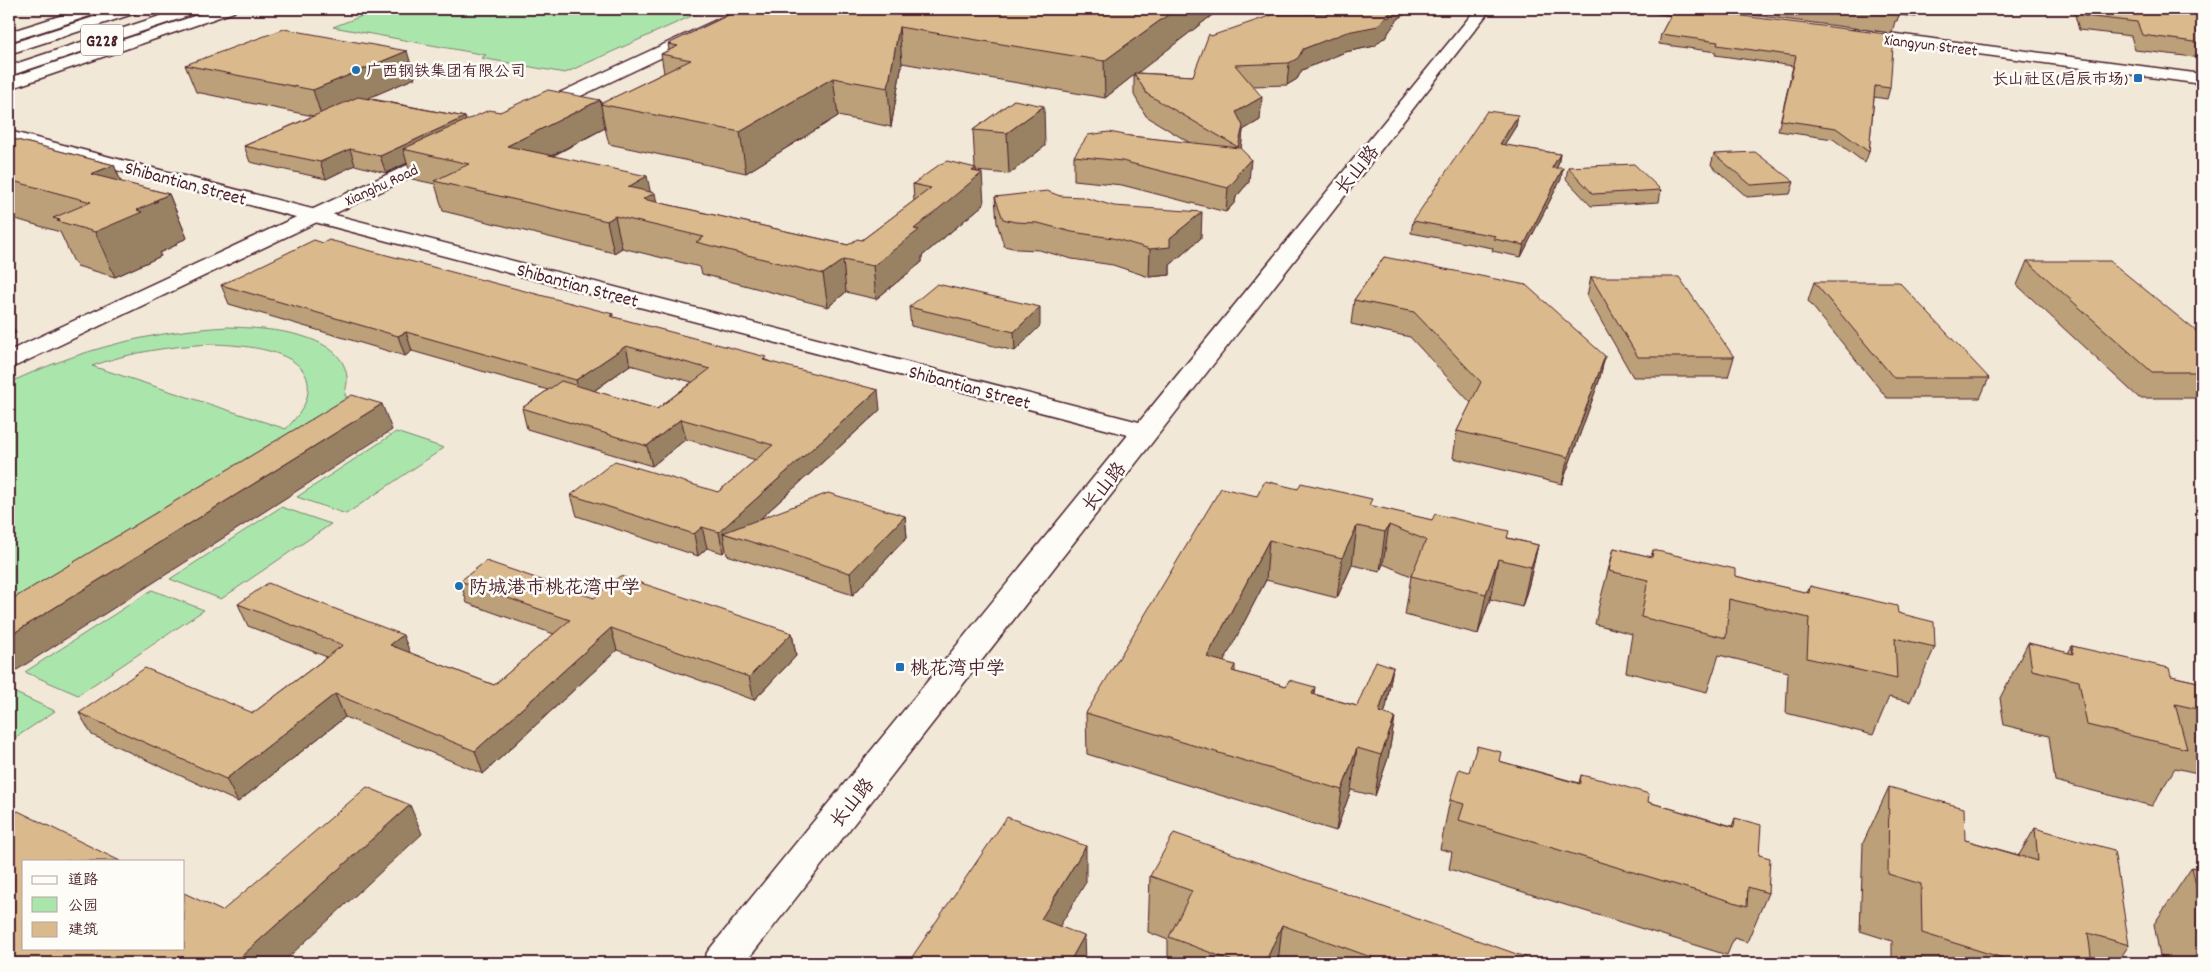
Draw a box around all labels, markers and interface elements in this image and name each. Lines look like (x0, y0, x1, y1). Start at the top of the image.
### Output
road number: G228 (81, 24, 123, 56)
street label: Xiangyun Street (1883, 29, 1979, 64)
place label: 广西钢铁集团有限公司 (366, 61, 526, 84)
marker: 广西钢铁集团有限公司 (350, 64, 362, 76)
place label: 长山社区(启辰市场) (1992, 69, 2128, 92)
marker: 长山社区(启辰市场) (2132, 72, 2144, 84)
street label: 长山路 (1330, 141, 1387, 202)
street label: Shibantian Street (121, 156, 249, 215)
street label: Xianghu Road (342, 159, 422, 213)
street label: Shibantian Street (513, 258, 641, 317)
street label: Shibantian Street (905, 360, 1033, 419)
street label: 长山路 (1077, 458, 1134, 519)
place label: 防城港市桃花湾中学 (469, 576, 640, 603)
marker: 防城港市桃花湾中学 (453, 580, 465, 592)
place label: 桃花湾中学 (910, 657, 1005, 684)
marker: 桃花湾中学 (894, 661, 906, 673)
street label: 长山路 (825, 774, 882, 835)
legend (22, 860, 185, 950)
text: 道路 (68, 870, 98, 892)
text: 公园 (68, 896, 98, 918)
text: 建筑 (68, 920, 98, 942)

